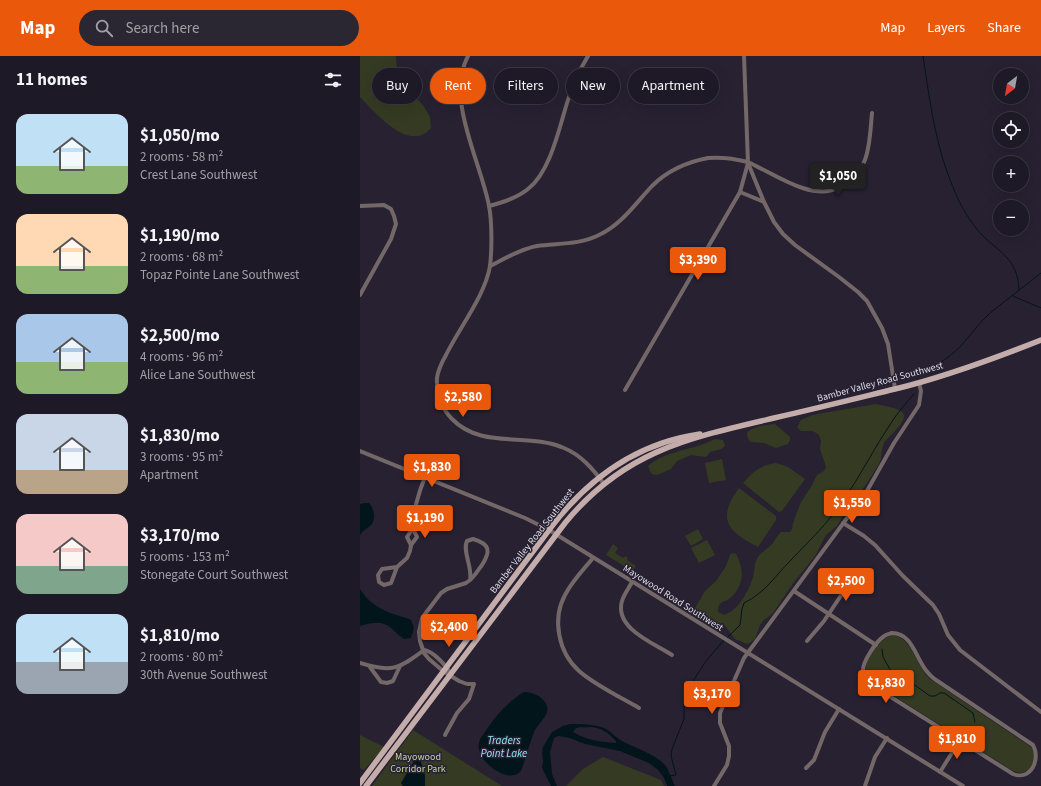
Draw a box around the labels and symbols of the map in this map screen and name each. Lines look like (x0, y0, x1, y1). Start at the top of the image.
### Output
north arrow (993, 68, 1029, 104)
pin: $1,050 (805, 163, 871, 197)
pin: $3,390 (665, 247, 731, 281)
street label: Bamber Valley Road Southwest (815, 358, 945, 406)
pin: $2,580 (430, 384, 496, 418)
pin: $1,830 (399, 454, 465, 488)
street label: Bamber Valley Road Southwest (486, 485, 578, 596)
pin: $1,550 (819, 490, 885, 524)
pin: $1,190 (392, 505, 458, 539)
street label: Mayowood Road Southwest (620, 561, 726, 635)
pin: $2,500 (813, 568, 879, 602)
pin: $2,400 (416, 614, 482, 648)
pin: $1,830 (853, 670, 919, 704)
pin: $3,170 (679, 681, 745, 715)
pin: $1,810 (924, 726, 990, 760)
water label: Traders Point Lake (481, 733, 527, 761)
park label: Mayowood Corridor Park (390, 750, 446, 776)

